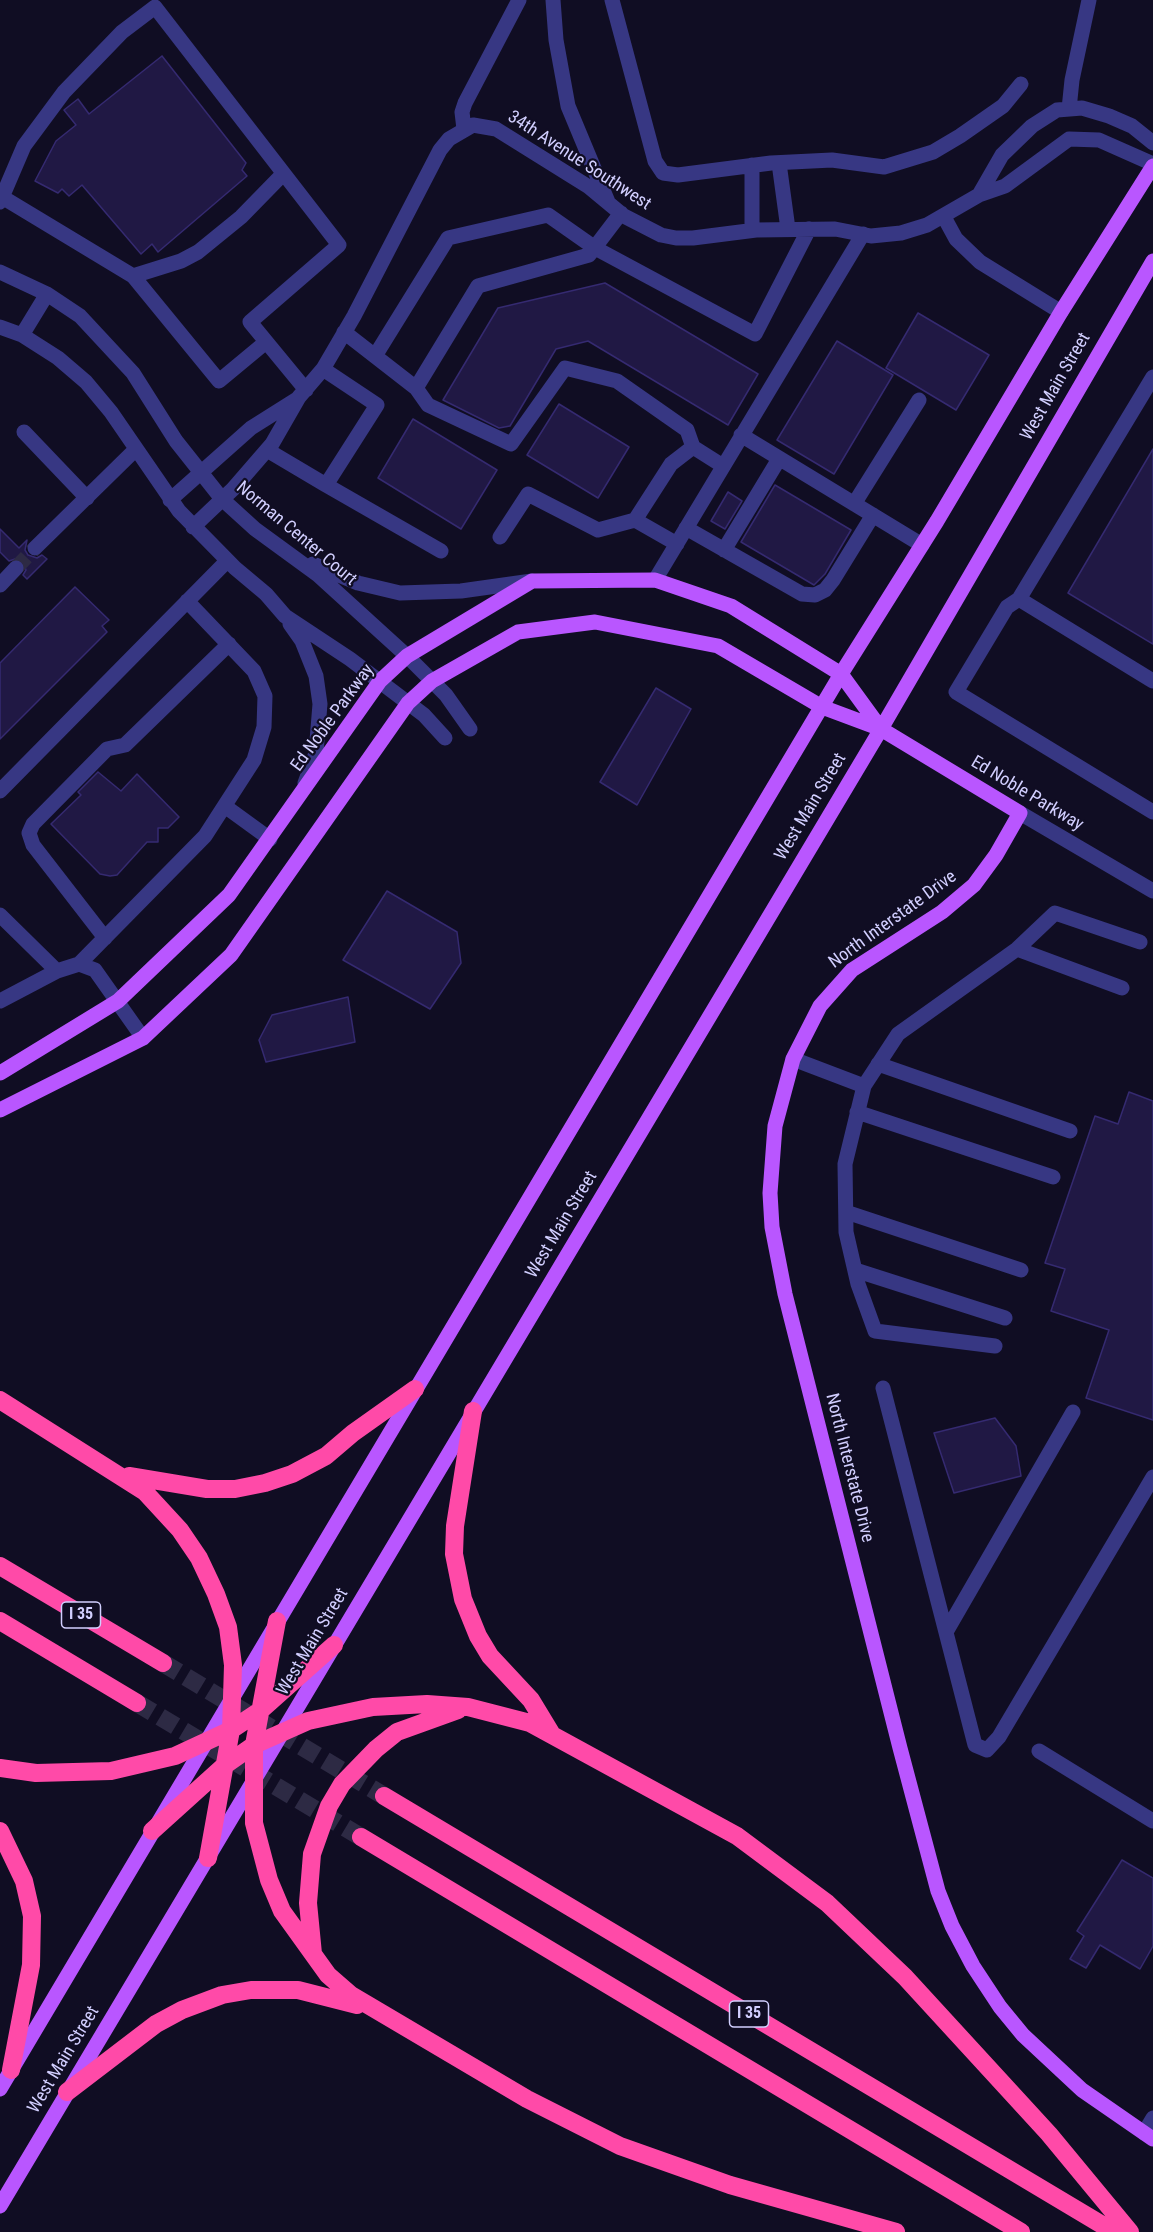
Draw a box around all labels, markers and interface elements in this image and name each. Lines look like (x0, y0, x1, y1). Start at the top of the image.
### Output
street label: 34th Avenue Southwest (503, 107, 655, 215)
street label: West Main Street (1016, 329, 1096, 445)
street label: Norman Center Court (231, 477, 361, 591)
street label: Ed Noble Parkway (287, 660, 379, 776)
street label: West Main Street (771, 750, 851, 864)
street label: Ed Noble Parkway (967, 752, 1087, 836)
street label: North Interstate Drive (825, 866, 961, 974)
street label: West Main Street (522, 1168, 602, 1282)
street label: North Interstate Drive (820, 1391, 878, 1545)
street label: West Main Street (273, 1585, 353, 1699)
road number: I 35 (62, 1602, 100, 1628)
road number: I 35 (730, 2001, 768, 2027)
street label: West Main Street (24, 2003, 104, 2117)

